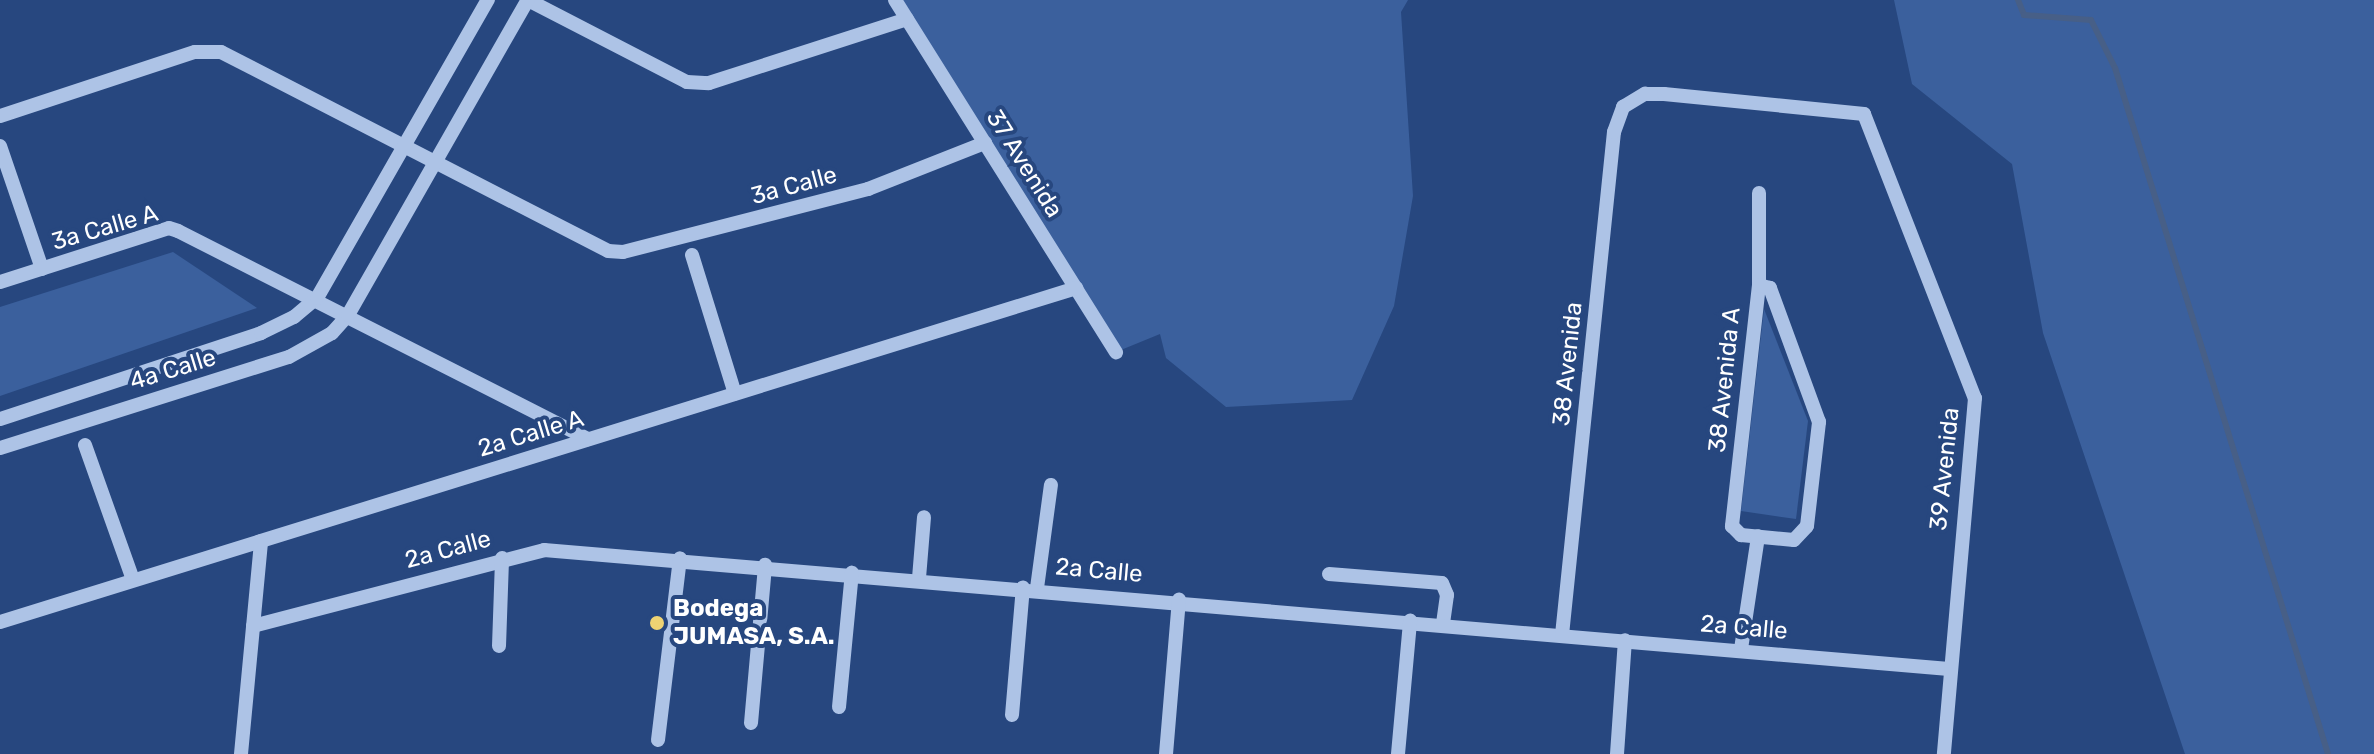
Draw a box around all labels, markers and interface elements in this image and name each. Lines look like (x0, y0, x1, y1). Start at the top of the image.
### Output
street label: 37 Avenida (979, 105, 1069, 223)
street label: 3a Calle (748, 161, 840, 211)
street label: 3a Calle A (48, 199, 162, 257)
street label: 38 Avenida (1547, 300, 1589, 428)
street label: 38 Avenida A (1703, 305, 1747, 455)
street label: 4a Calle (127, 343, 219, 397)
street label: 2a Calle A (474, 404, 588, 464)
street label: 39 Avenida (1924, 406, 1966, 532)
street label: 2a Calle (402, 525, 494, 575)
street label: 2a Calle (1054, 553, 1144, 589)
place label: Bodega JUMASA, S.A. (673, 595, 835, 651)
street label: 2a Calle (1699, 610, 1789, 646)
marker: Bodega JUMASA, S.A. (648, 614, 666, 632)

